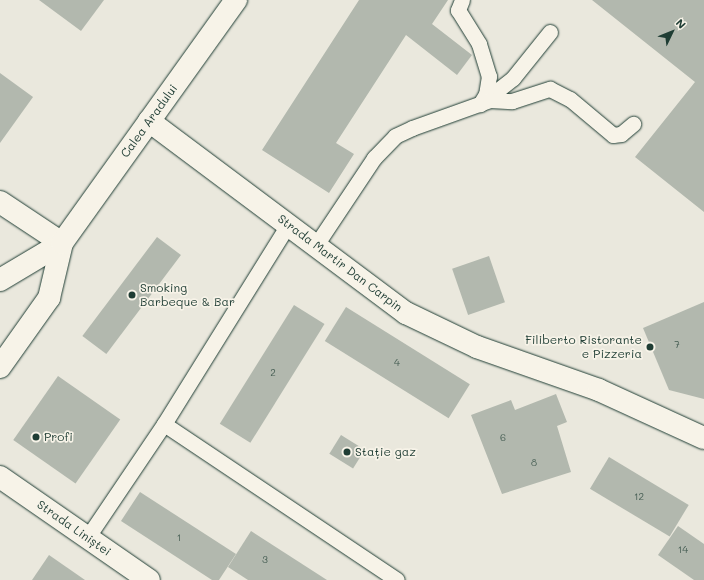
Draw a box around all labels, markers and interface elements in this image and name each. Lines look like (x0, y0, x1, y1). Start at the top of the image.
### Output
north arrow (652, 12, 692, 52)
text: N (673, 15, 689, 32)
street label: Calea Aradului (118, 82, 180, 160)
street label: Strada Martir Dan Carpin (275, 211, 405, 315)
place label: Smoking Barbeque & Bar (140, 281, 235, 309)
marker: Smoking Barbeque & Bar (127, 290, 137, 300)
place label: Filiberto Ristorante e Pizzeria (525, 333, 642, 361)
house number: 7 (674, 339, 680, 351)
marker: Filiberto Ristorante e Pizzeria (645, 342, 655, 352)
house number: 4 (394, 357, 400, 369)
house number: 2 (270, 367, 276, 379)
place label: Profi (44, 430, 73, 444)
marker: Profi (31, 432, 41, 442)
house number: 6 (500, 432, 506, 444)
place label: Stație gaz (355, 445, 416, 459)
marker: Stație gaz (342, 447, 352, 457)
house number: 8 (531, 457, 537, 469)
house number: 12 (634, 491, 644, 503)
street label: Strada Liniștei (34, 497, 114, 559)
house number: 1 (177, 532, 181, 544)
house number: 14 (678, 544, 688, 556)
house number: 3 (262, 554, 268, 566)

